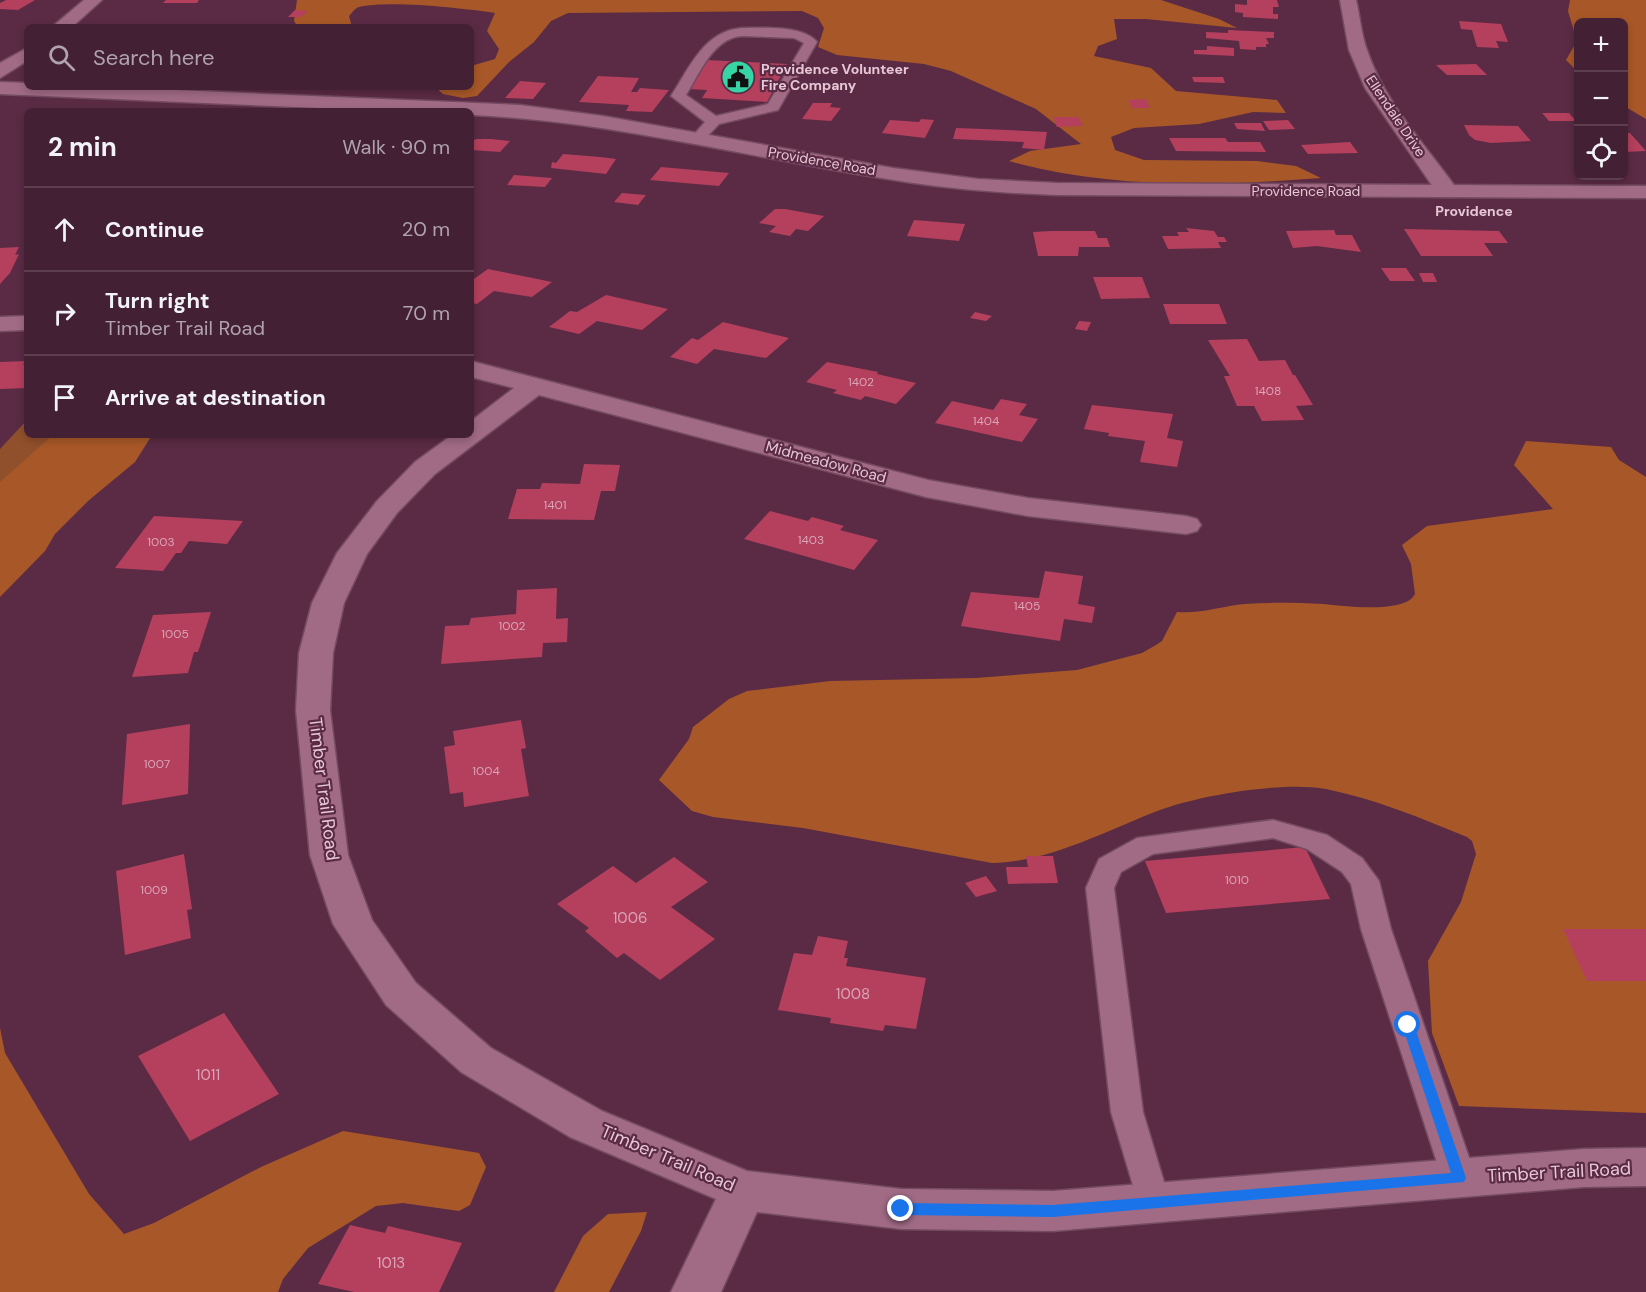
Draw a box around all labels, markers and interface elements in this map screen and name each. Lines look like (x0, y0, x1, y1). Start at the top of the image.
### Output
map controls (1574, 18, 1628, 180)
button: + (1574, 18, 1628, 72)
search box (24, 24, 474, 90)
icon: search (45, 41, 78, 74)
text: Search here (93, 43, 214, 72)
public building icon: Providence Volunteer Fire Company (720, 59, 756, 95)
place label: Providence Volunteer Fire Company (761, 60, 909, 94)
street label: Ellendale Drive (1362, 72, 1430, 160)
button: − (1574, 72, 1628, 126)
button: locate (1574, 126, 1628, 180)
text: 2 min (48, 130, 117, 164)
text: Walk · 90 m (342, 134, 450, 160)
street label: Providence Road (767, 143, 877, 179)
street label: Providence Road (1252, 182, 1360, 200)
district label: Providence (1435, 202, 1513, 220)
icon: ahead (48, 213, 81, 246)
text: Continue (105, 215, 204, 244)
text: 20 m (402, 216, 450, 242)
text: Turn right (105, 286, 210, 315)
icon: right (48, 297, 81, 330)
text: 70 m (403, 300, 450, 326)
text: Timber Trail Road (105, 315, 265, 341)
house number: 1402 (848, 374, 874, 390)
icon: arrive (48, 381, 81, 414)
text: Arrive at destination (105, 383, 326, 412)
house number: 1408 (1255, 383, 1281, 399)
house number: 1404 (973, 413, 999, 429)
street label: Midmeadow Road (764, 436, 888, 488)
house number: 1401 (544, 497, 566, 513)
house number: 1403 (798, 532, 824, 548)
house number: 1003 (147, 534, 175, 550)
house number: 1405 (1014, 598, 1040, 614)
house number: 1002 (499, 618, 526, 634)
house number: 1005 (161, 626, 189, 642)
street label: Timber Trail Road (303, 716, 345, 862)
house number: 1007 (144, 756, 170, 772)
house number: 1004 (472, 763, 500, 779)
house number: 1010 (1225, 872, 1249, 888)
house number: 1009 (140, 882, 168, 898)
house number: 1006 (613, 908, 647, 928)
house number: 1008 (836, 984, 870, 1004)
route start (1394, 1011, 1420, 1037)
house number: 1011 (196, 1065, 220, 1085)
street label: Timber Trail Road (597, 1119, 739, 1197)
street label: Timber Trail Road (1486, 1156, 1632, 1188)
route end (887, 1195, 913, 1221)
house number: 1013 (377, 1253, 405, 1273)

